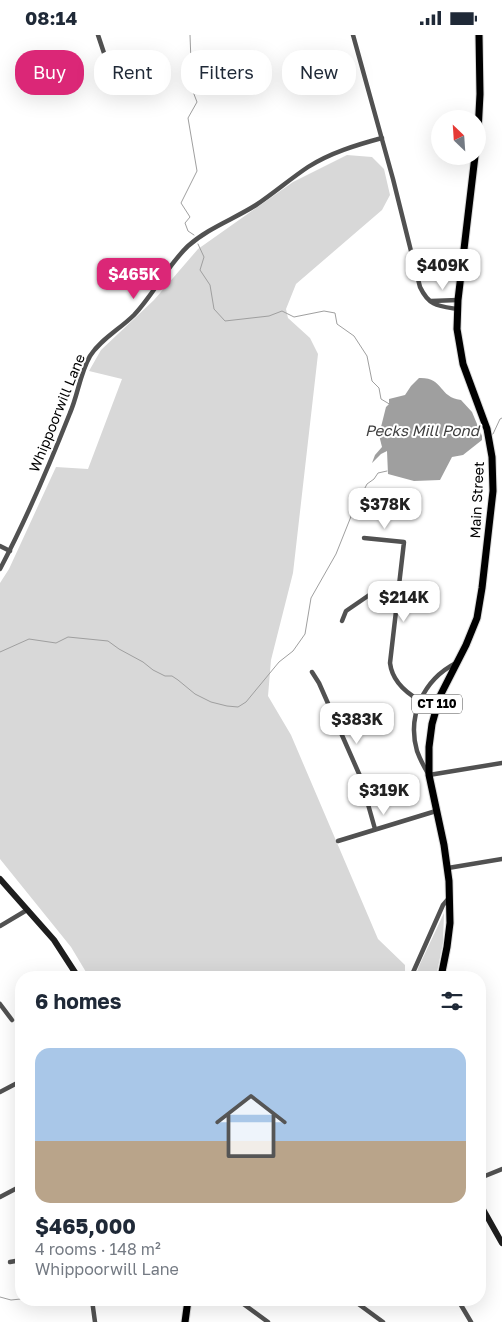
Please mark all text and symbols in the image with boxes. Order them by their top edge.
text: 08:14 [25,6,77,29]
chip: Buy [15,50,84,95]
chip: Rent [94,50,171,95]
chip: Filters [181,50,272,95]
chip: New [282,50,356,95]
north arrow [431,110,486,165]
map controls [431,110,486,165]
pin: $409K [408,249,478,291]
text: $409K [417,255,469,275]
pin: $465K [99,257,169,300]
text: $465K [108,264,160,284]
street label: Whippoorwill Lane [25,351,88,474]
water label: Pecks Mill Pond [365,421,481,439]
street label: Main Street [466,461,487,539]
pin: $378K [350,487,420,530]
text: $378K [359,494,411,514]
pin: $214K [369,581,439,623]
text: $214K [379,587,429,607]
road number: CT 110 [412,695,462,714]
pin: $383K [322,703,392,745]
text: $383K [331,709,383,729]
pin: $319K [349,773,419,816]
text: $319K [359,780,409,800]
icon: filters [438,987,466,1015]
text: 6 homes [35,988,121,1014]
icon: home [206,1081,296,1171]
text: $465,000 [35,1213,136,1239]
text: 4 rooms · 148 m² [35,1239,161,1259]
text: Whippoorwill Lane [35,1259,179,1279]

